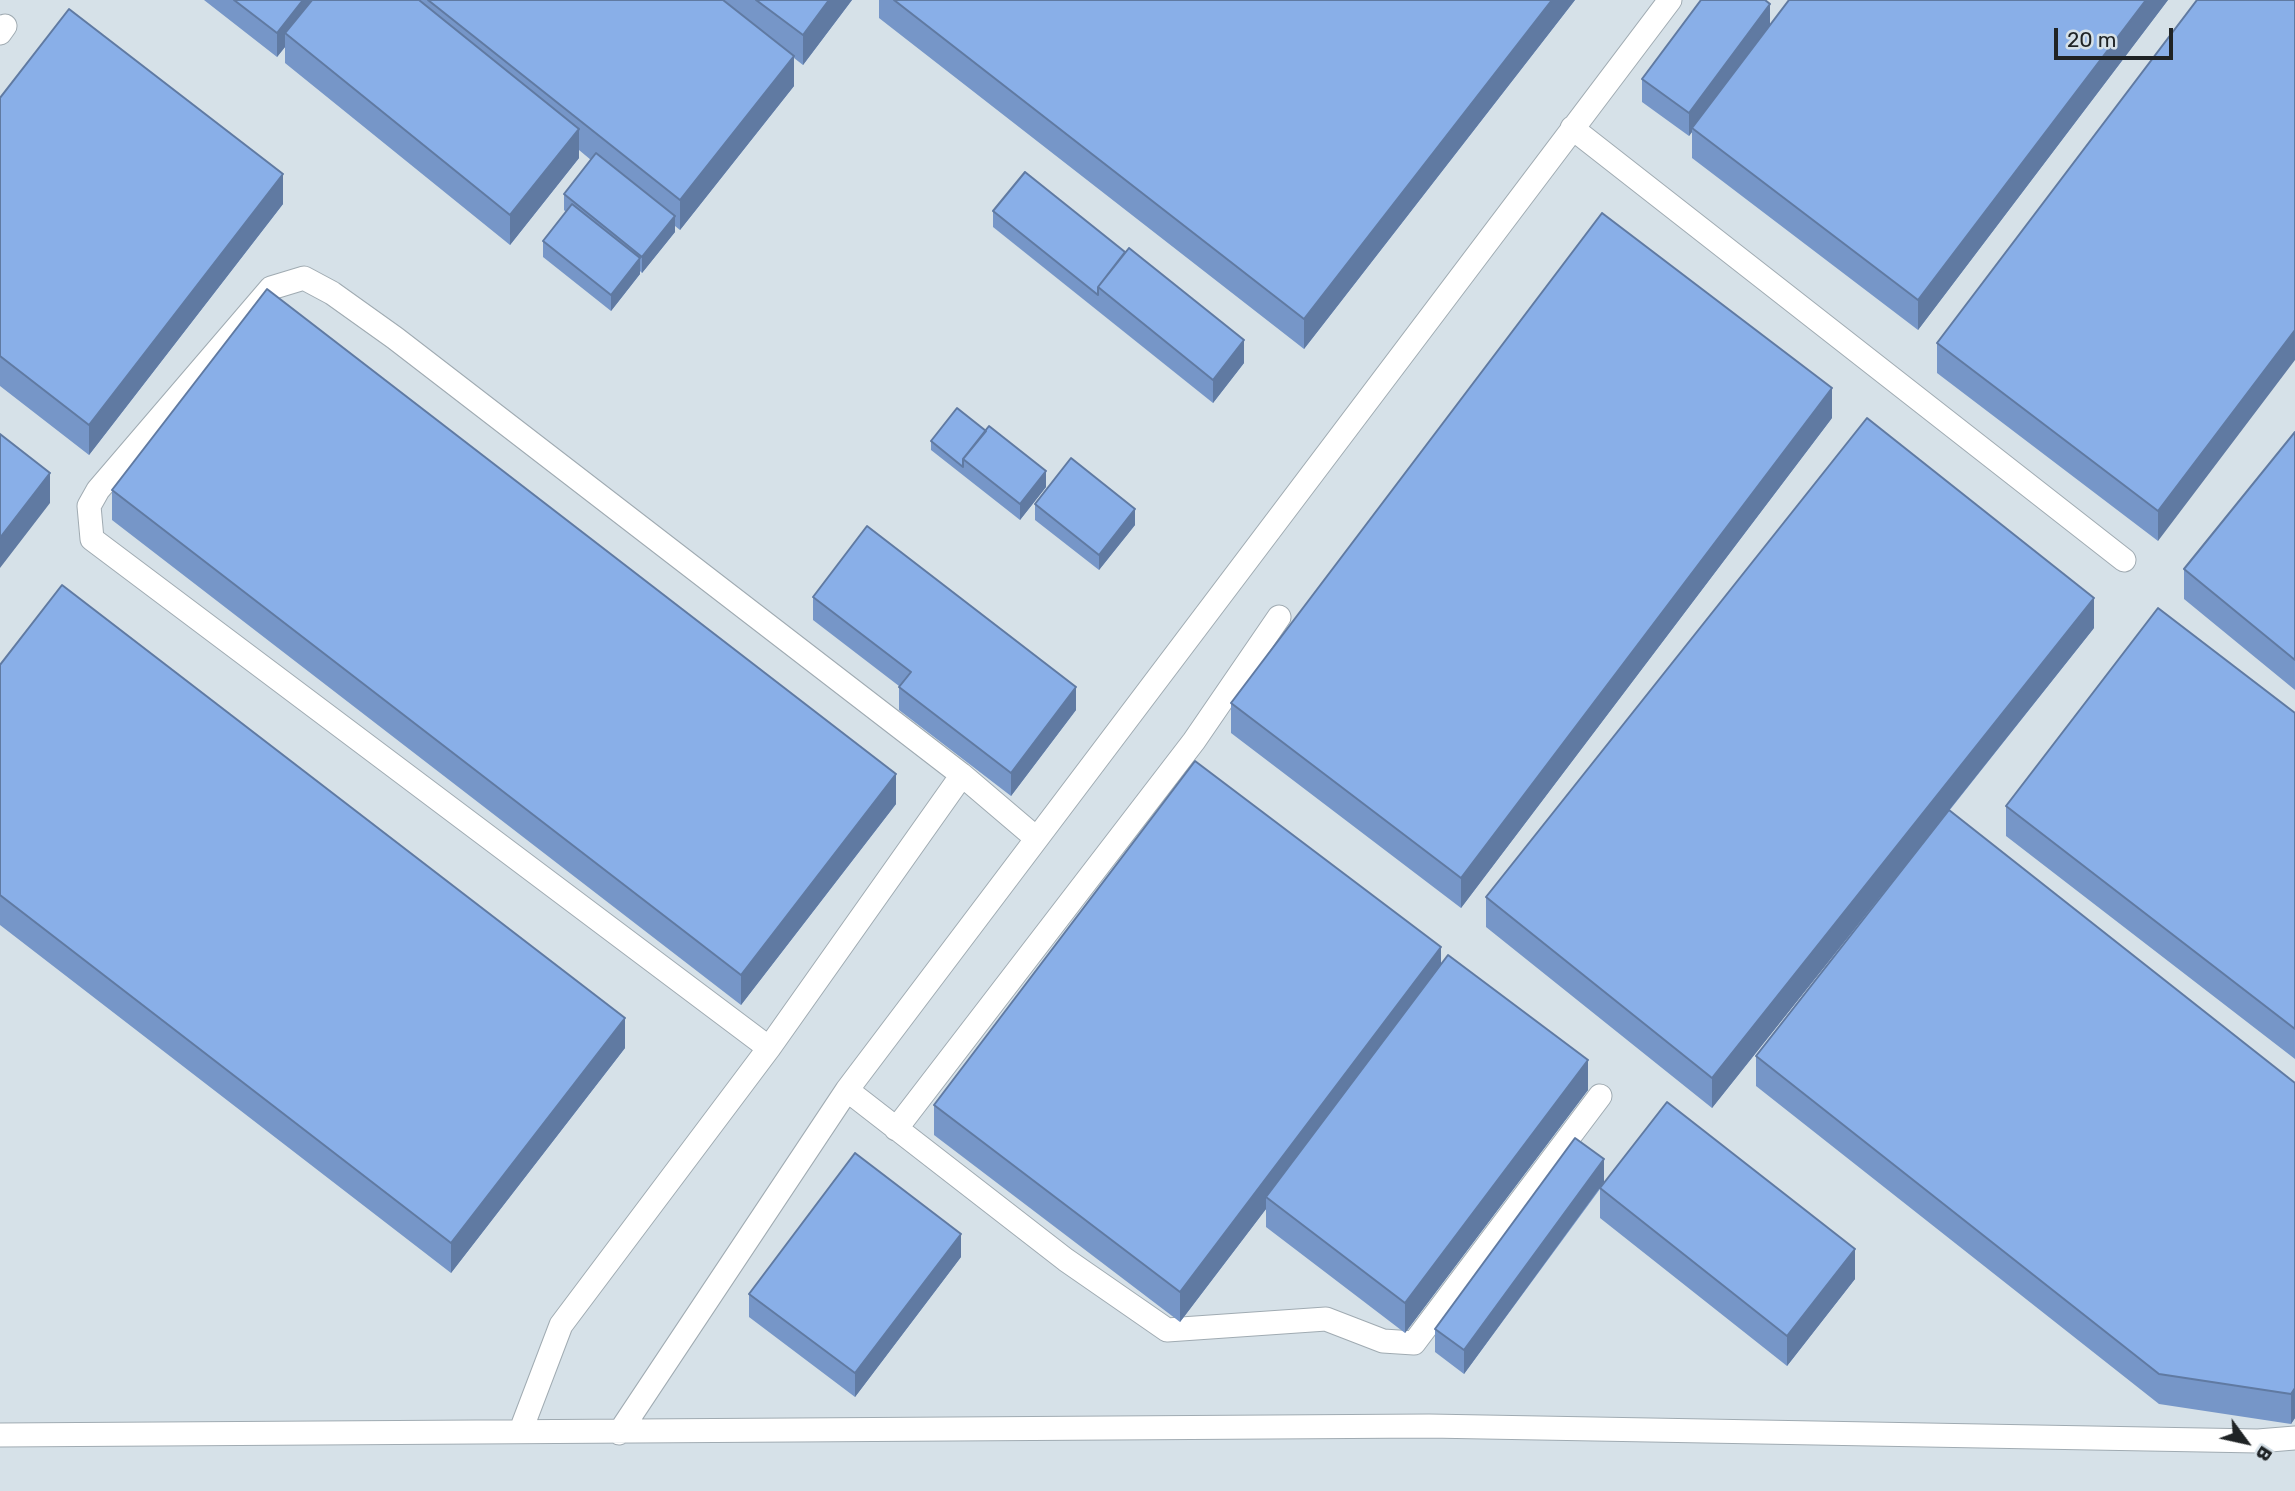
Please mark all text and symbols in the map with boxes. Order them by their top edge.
scale bar [2057,14,2176,58]
text: 20 m [2067,27,2116,52]
north arrow [2211,1407,2281,1477]
text: B [2251,1442,2277,1466]

